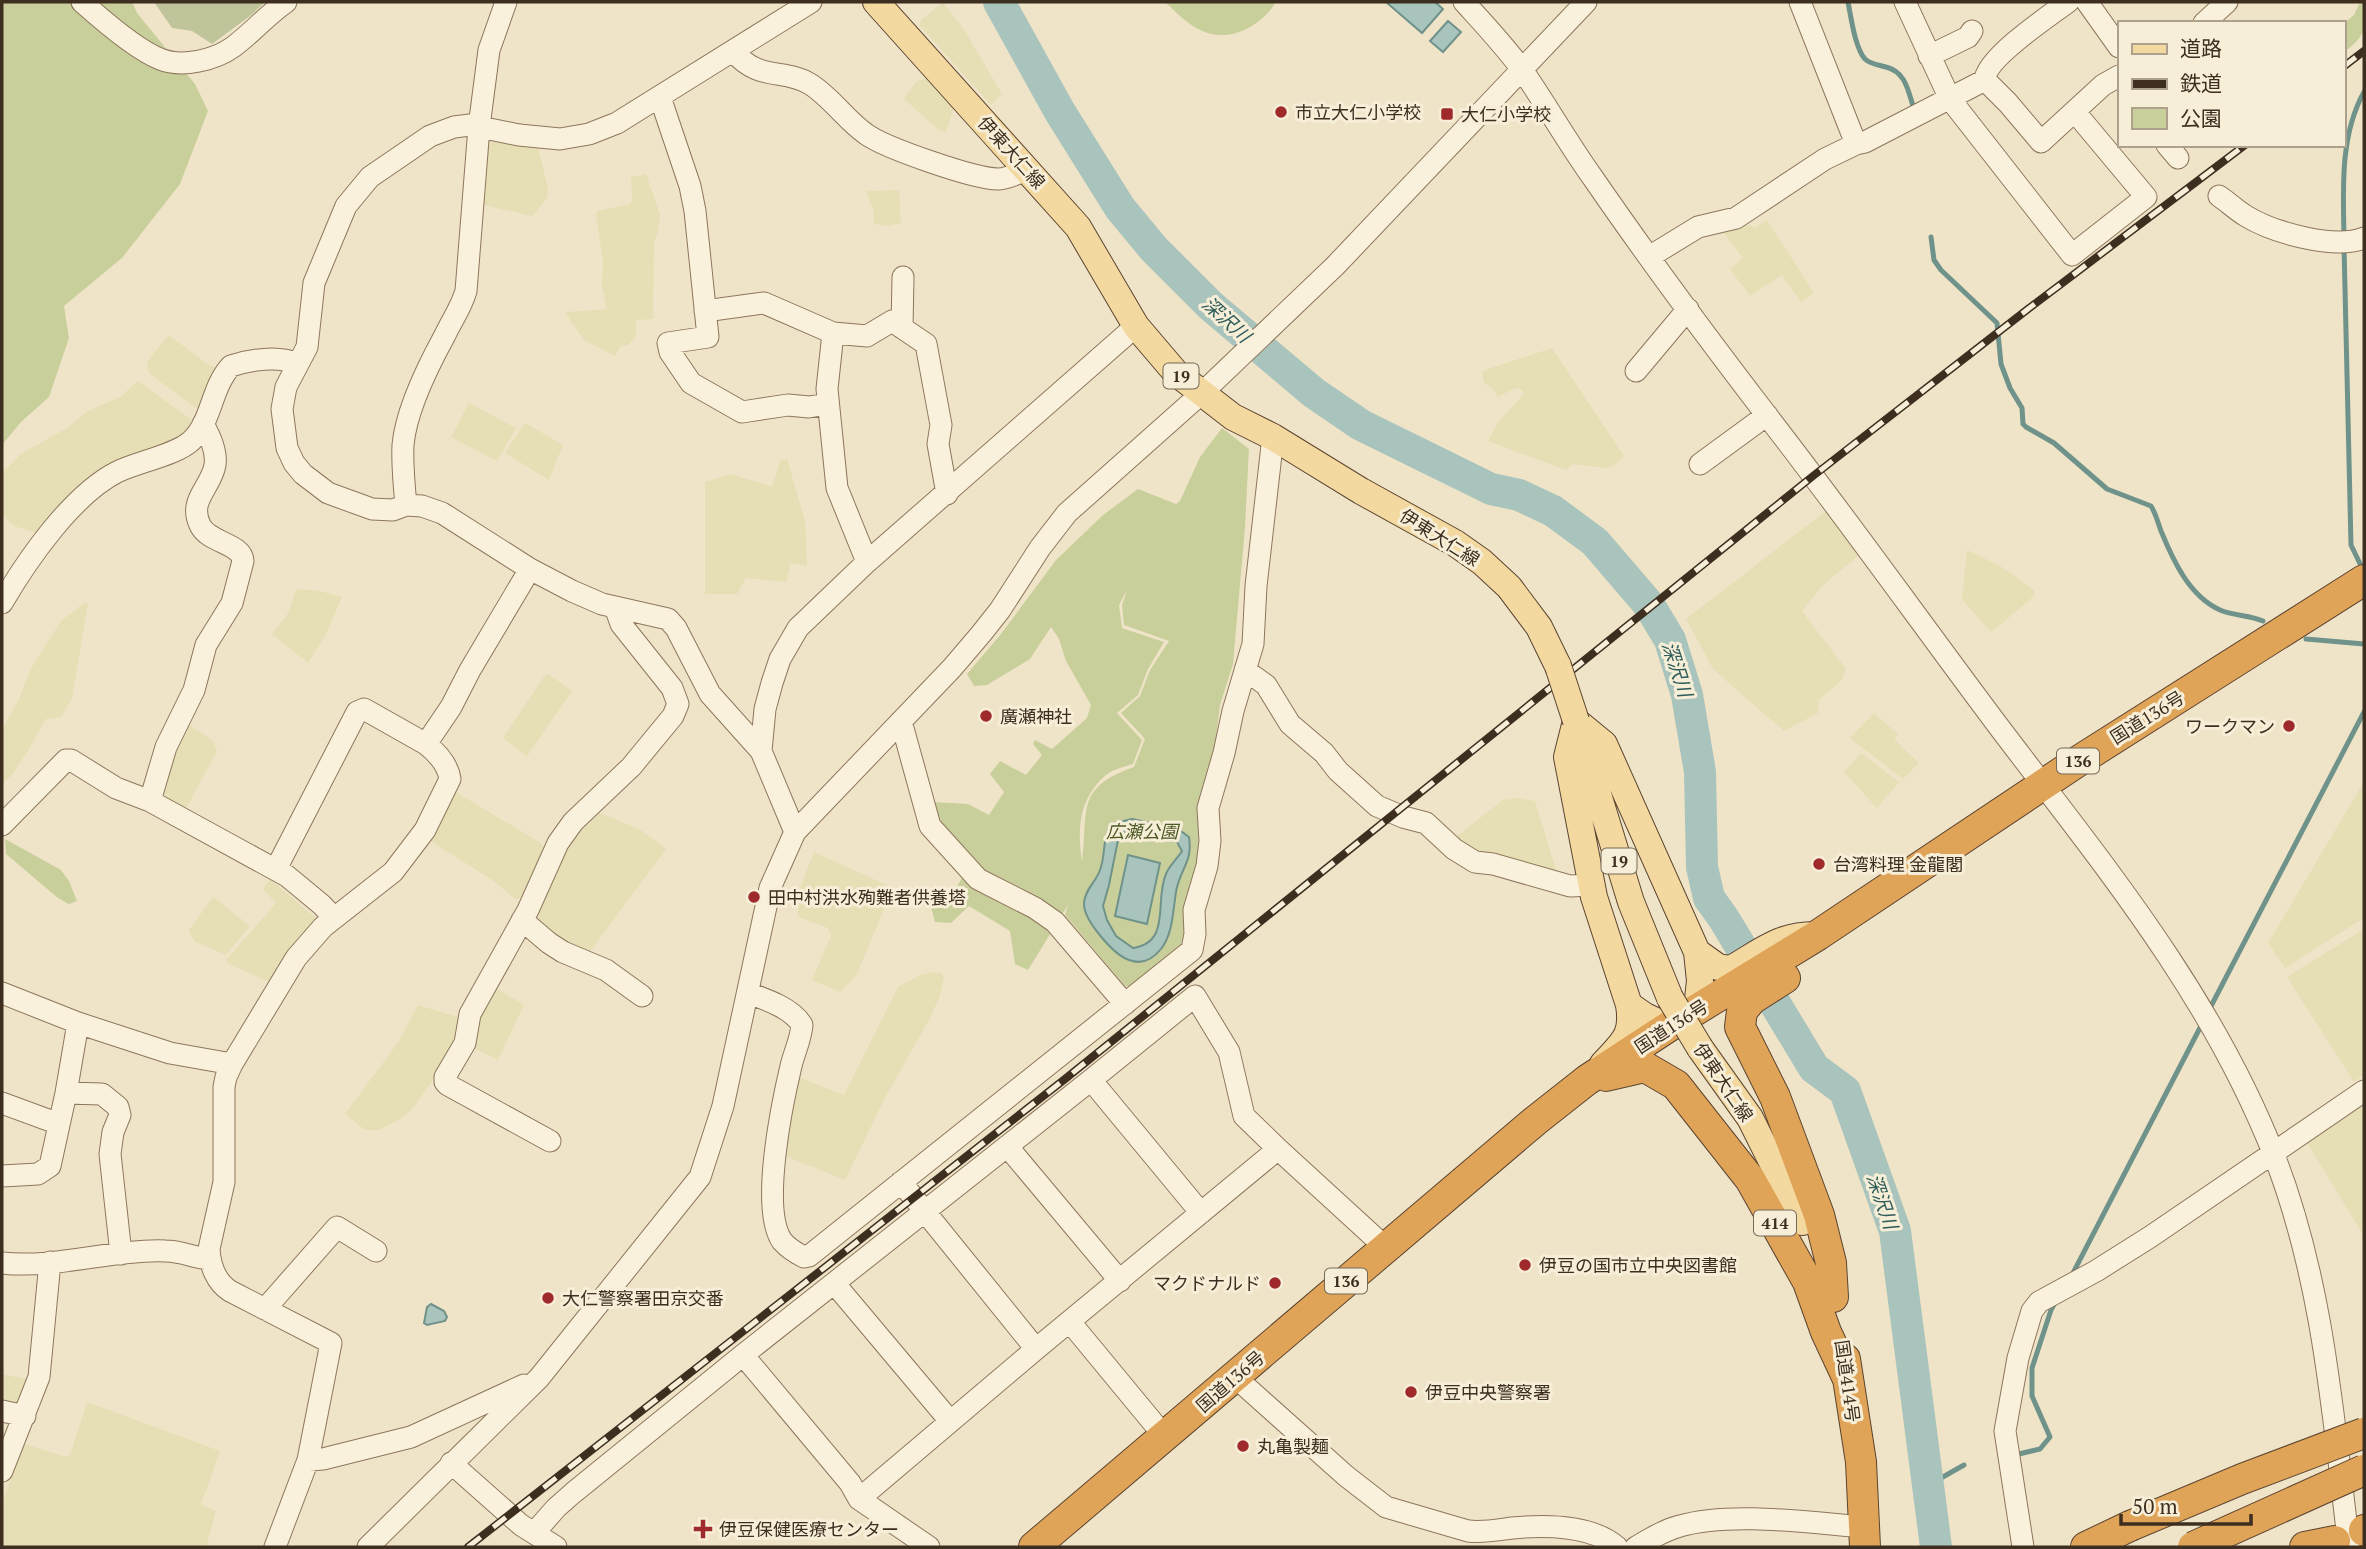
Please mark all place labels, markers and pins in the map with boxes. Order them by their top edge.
place label: 市立大仁小学校 [1295,100,1421,124]
place label: 大仁小学校 [1461,102,1551,126]
marker: 市立大仁小学校 [1273,104,1289,120]
marker: 大仁小学校 [1439,106,1455,122]
place label: 廣瀬神社 [1000,704,1072,728]
marker: 廣瀬神社 [978,708,994,724]
place label: ワークマン [2185,714,2275,738]
marker: ワークマン [2281,718,2297,734]
place label: 台湾料理 金龍閣 [1833,852,1963,876]
marker: 台湾料理 金龍閣 [1811,856,1827,872]
place label: 田中村洪水殉難者供養塔 [768,885,966,909]
marker: 田中村洪水殉難者供養塔 [746,889,762,905]
place label: 伊豆の国市立中央図書館 [1539,1253,1737,1277]
marker: 伊豆の国市立中央図書館 [1517,1257,1533,1273]
place label: マクドナルド [1153,1271,1261,1295]
marker: マクドナルド [1267,1275,1283,1291]
place label: 大仁警察署田京交番 [562,1286,724,1310]
marker: 大仁警察署田京交番 [540,1290,556,1306]
place label: 伊豆中央警察署 [1425,1380,1551,1404]
marker: 伊豆中央警察署 [1403,1384,1419,1400]
place label: 丸亀製麺 [1257,1434,1329,1458]
marker: 丸亀製麺 [1235,1438,1251,1454]
place label: 伊豆保健医療センター [719,1517,899,1541]
marker: 伊豆保健医療センター [693,1519,713,1539]

